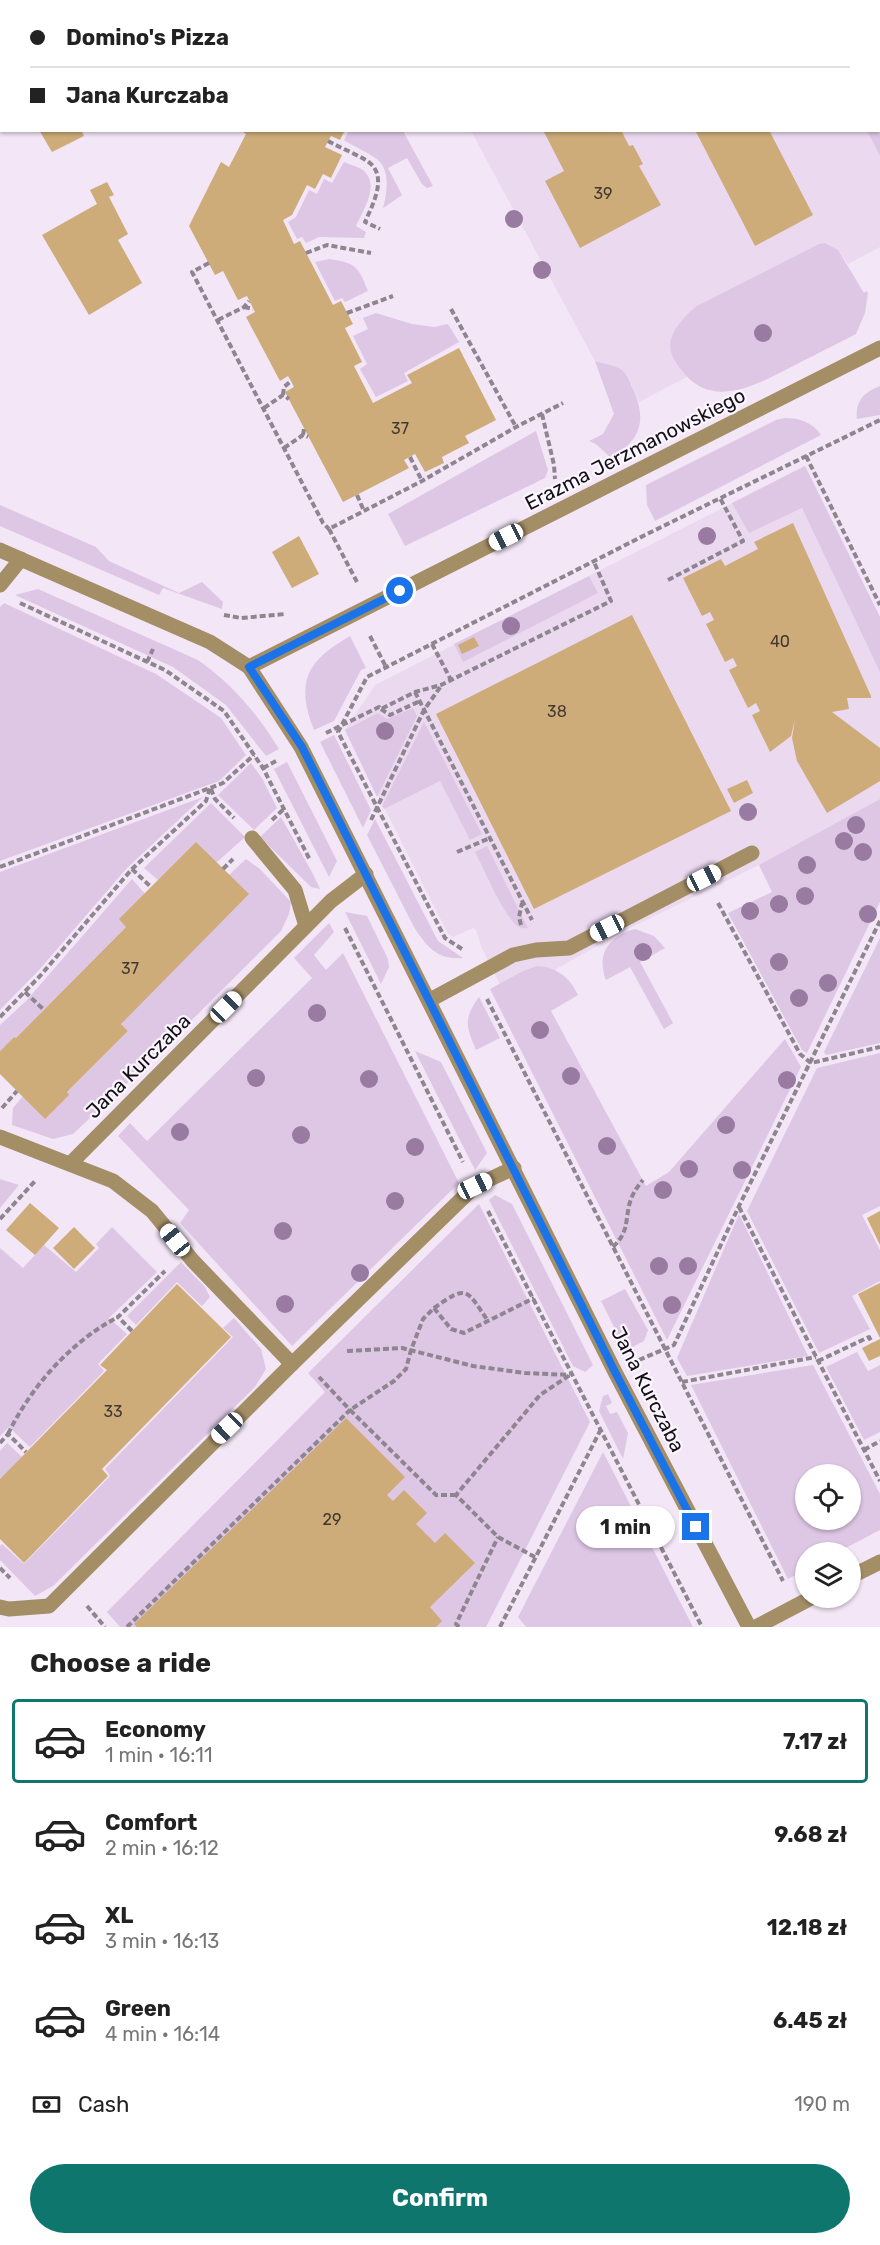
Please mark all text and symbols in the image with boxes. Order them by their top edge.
text: Domino's Pizza [66,24,229,51]
text: Jana Kurczaba [66,82,229,109]
house number: 39 [593,184,613,203]
street label: Erazma Jerzmanowskiego [521,383,749,515]
house number: 37 [391,419,409,438]
car [486,521,526,553]
route start [386,577,413,604]
house number: 40 [770,632,790,651]
house number: 38 [547,702,567,721]
car [684,862,724,894]
car [587,912,627,944]
house number: 37 [121,959,139,978]
car [207,988,245,1026]
street label: Jana Kurczaba [81,1009,195,1123]
car [455,1170,495,1202]
car [157,1220,193,1260]
street label: Jana Kurczaba [606,1322,690,1456]
house number: 33 [103,1402,123,1421]
car [208,1409,246,1447]
map controls [795,1464,861,1608]
button: locate [795,1464,861,1530]
callout: 1 min [576,1506,675,1548]
house number: 29 [323,1510,341,1529]
route end [682,1513,709,1540]
text: 1 min [600,1515,651,1539]
button: layers [795,1542,861,1608]
text: Choose a ride [30,1647,211,1679]
icon: car [33,1714,87,1768]
text: Economy [105,1716,206,1743]
text: 7.17 zł [783,1728,847,1755]
text: 1 min · 16:11 [105,1743,212,1767]
icon: car [33,1807,87,1861]
text: Comfort [105,1809,197,1836]
text: 9.68 zł [774,1821,847,1848]
text: 2 min · 16:12 [105,1836,219,1860]
icon: car [33,1900,87,1954]
text: XL [105,1902,133,1929]
text: 12.18 zł [767,1914,847,1941]
text: 3 min · 16:13 [105,1929,219,1953]
icon: car [33,1993,87,2047]
text: Green [105,1995,171,2022]
text: 6.45 zł [773,2007,847,2034]
text: 4 min · 16:14 [105,2022,220,2046]
icon: cash [30,2088,63,2121]
text: Cash [78,2091,129,2118]
text: 190 m [794,2092,850,2116]
button: Confirm [30,2164,850,2233]

